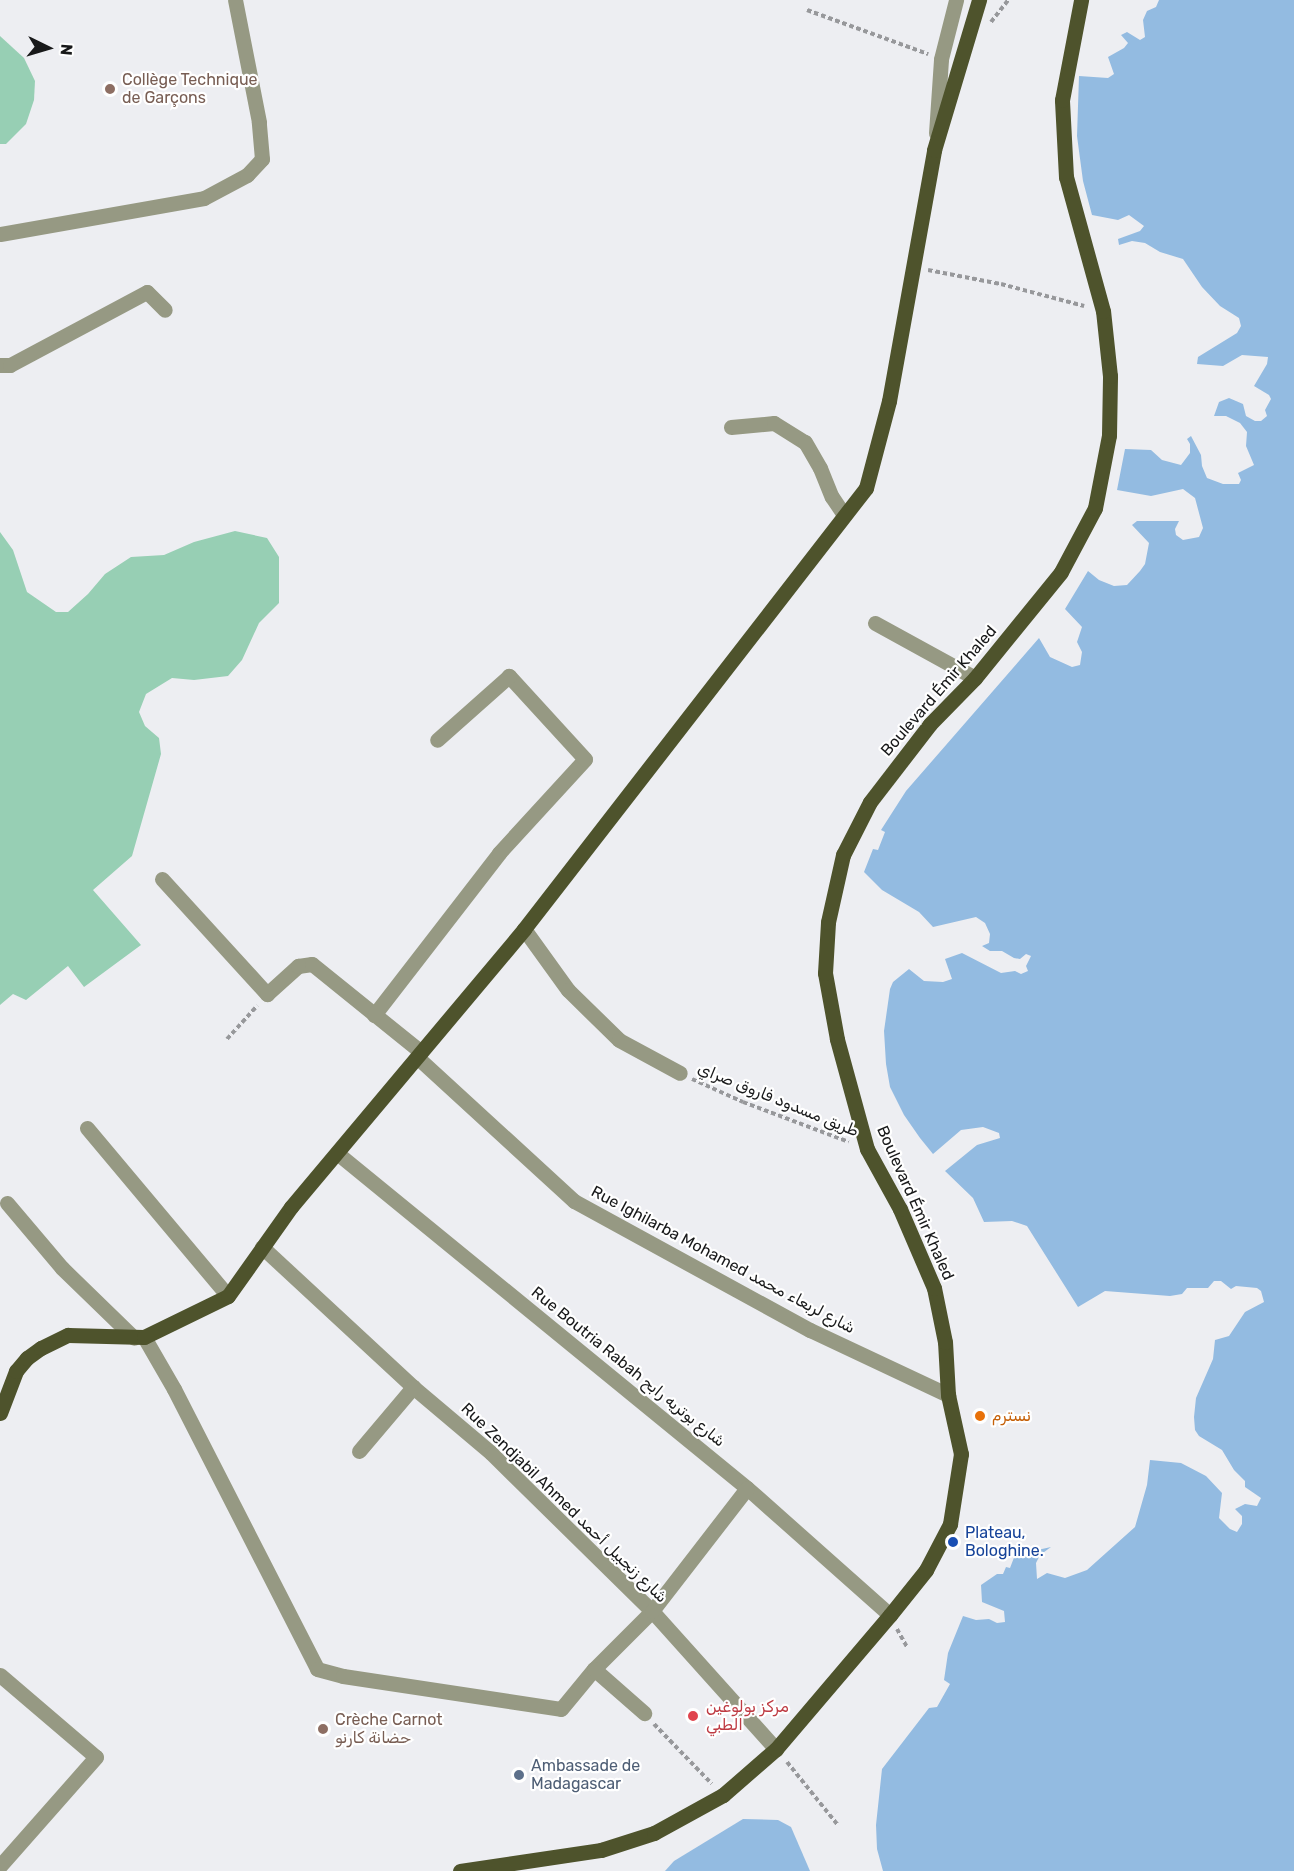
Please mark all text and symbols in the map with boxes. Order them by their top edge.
north arrow [18,18,78,78]
text: N [56,43,76,56]
place label: Collège Technique de Garçons [122,70,258,108]
marker: Collège Technique de Garçons [103,82,117,96]
street label: Boulevard Émir Khaled [877,622,1001,760]
street label: طريق مسدود فاروق صراي [695,1059,861,1141]
street label: Boulevard Émir Khaled [872,1123,958,1283]
street label: Rue Ighilarba Mohamed شارع لربعاء محمد [588,1182,858,1338]
street label: Rue Boutria Rabah شارع بوتريه رابح [527,1283,729,1451]
street label: Rue Zendjabil Ahmed شارع زنجبيل أحمد [457,1399,671,1607]
place label: نسترم [992,1406,1031,1426]
marker: نسترم [973,1409,987,1423]
place label: Plateau, Bologhine. [965,1523,1044,1561]
marker: Plateau, Bologhine. [946,1535,960,1549]
place label: مركز بولوغين الطبي [706,1697,789,1735]
marker: مركز بولوغين الطبي [684,1707,702,1725]
place label: Crèche Carnot حضانة كارنو [335,1710,443,1748]
marker: Crèche Carnot حضانة كارنو [316,1722,330,1736]
place label: Ambassade de Madagascar [531,1756,640,1794]
marker: Ambassade de Madagascar [512,1768,526,1782]

